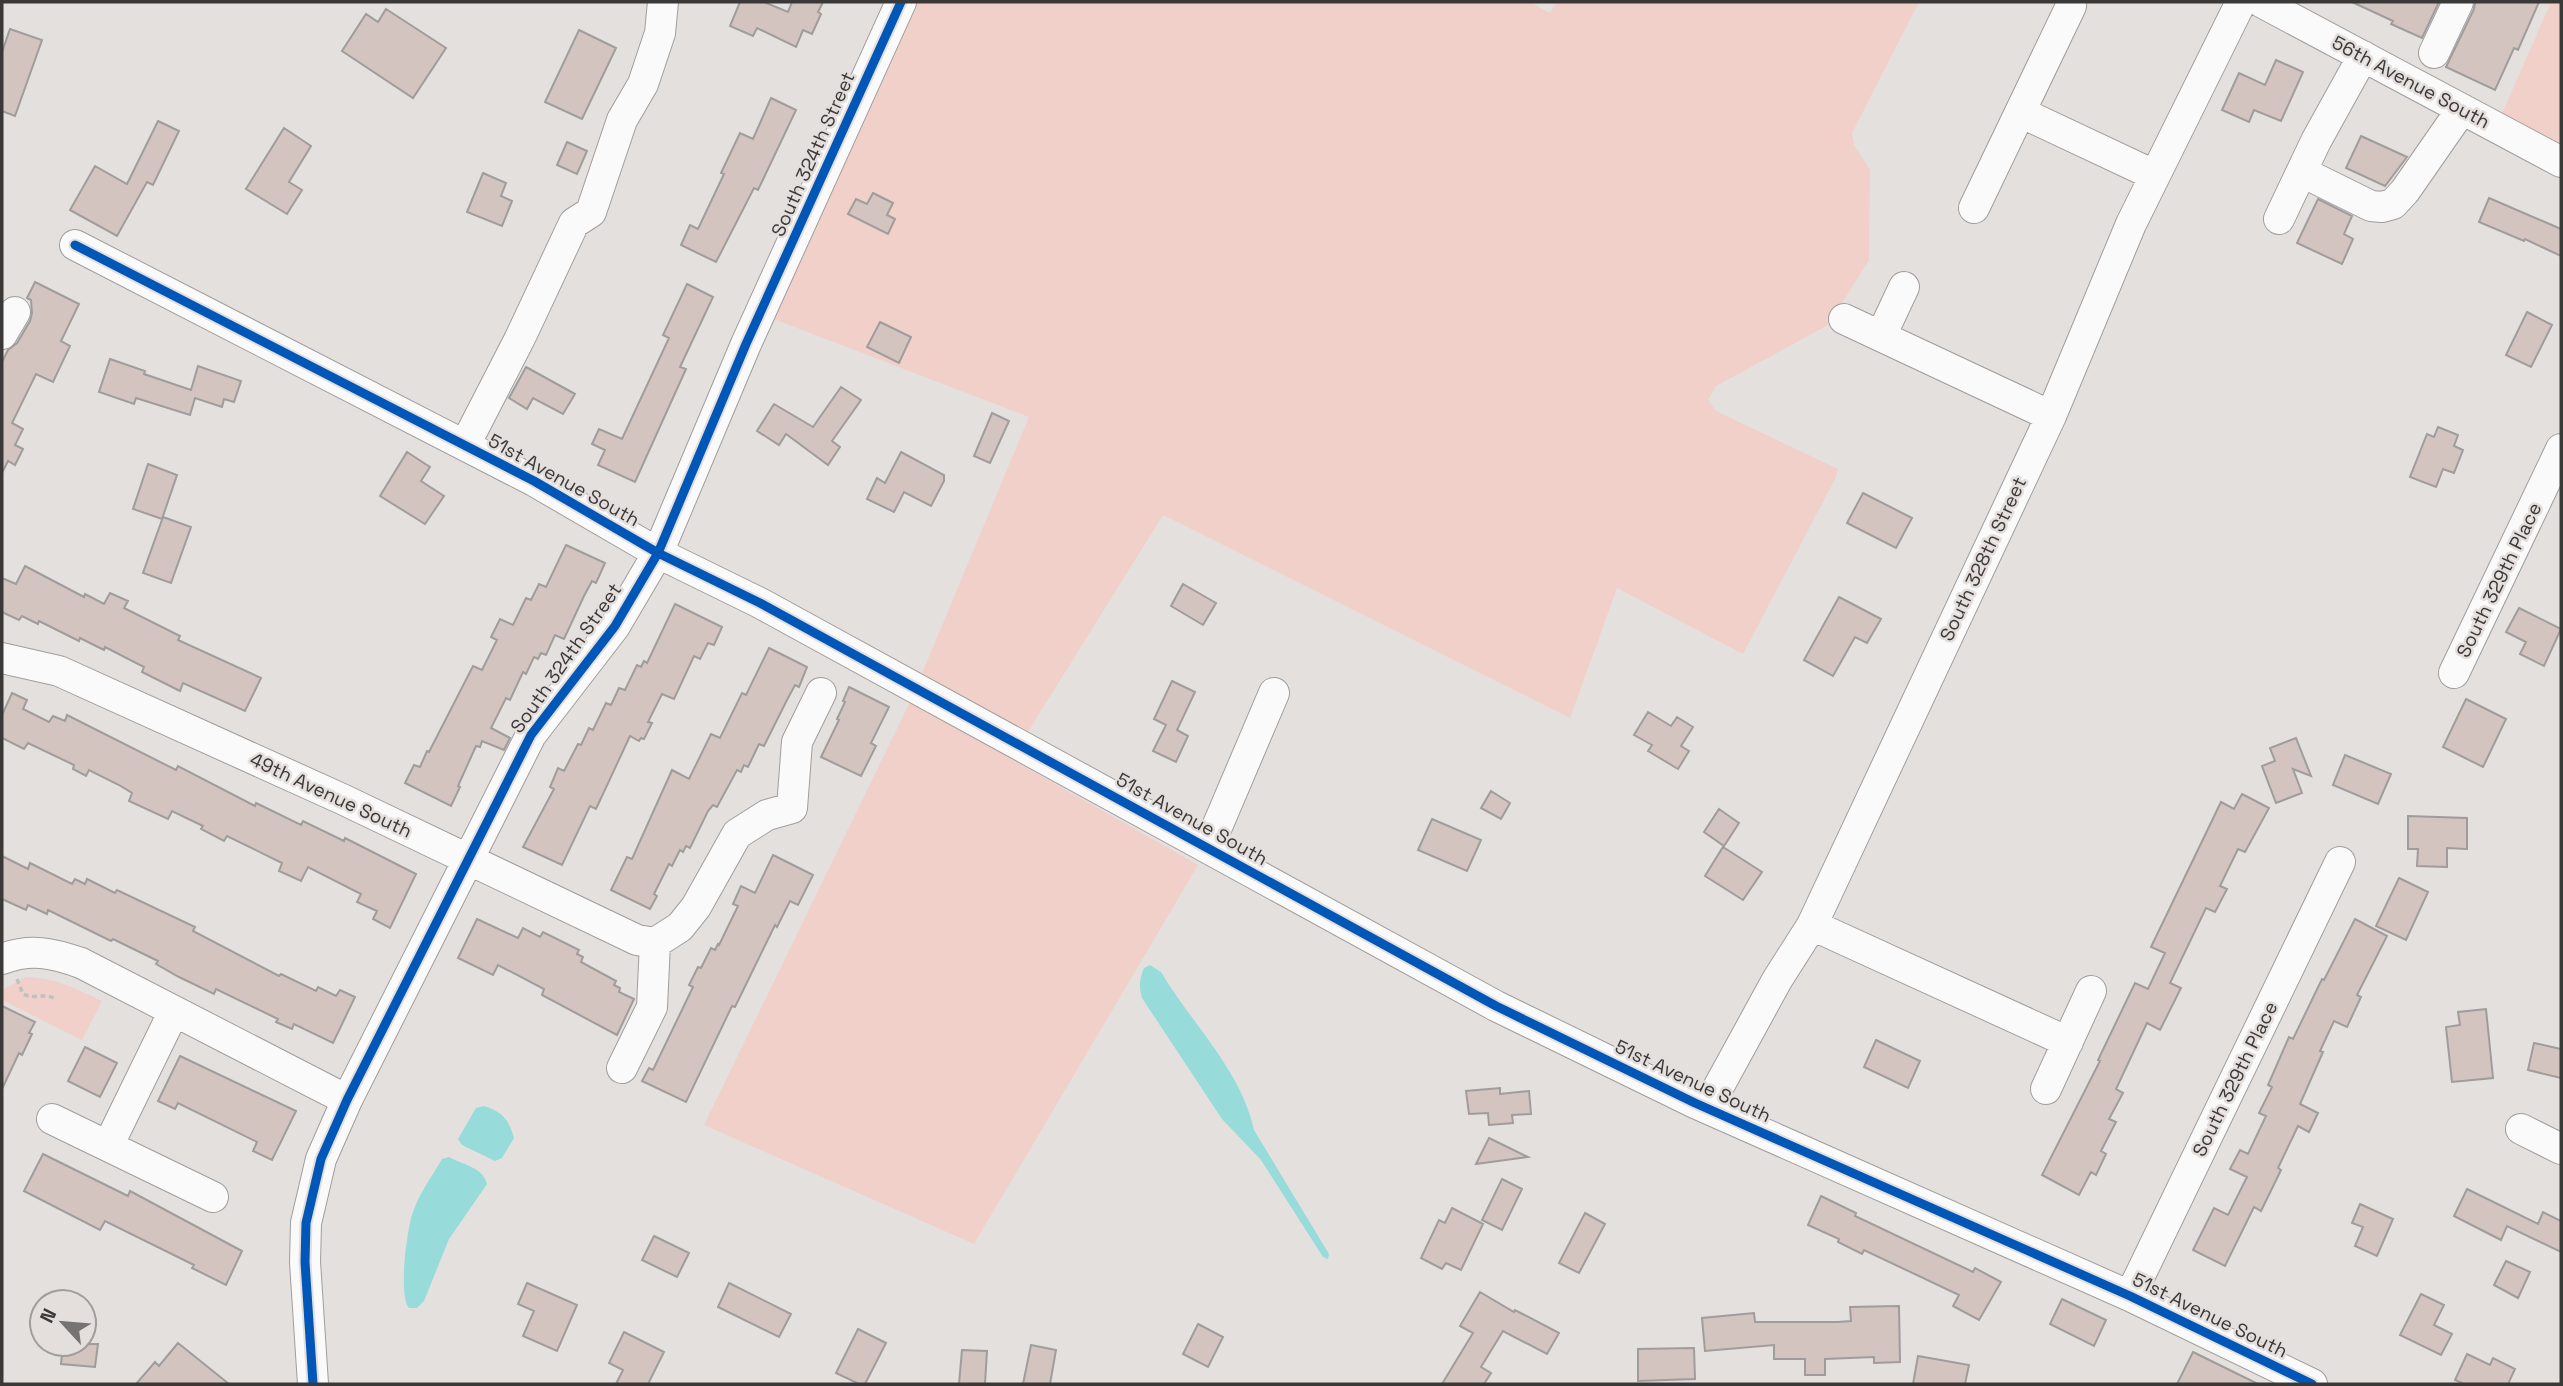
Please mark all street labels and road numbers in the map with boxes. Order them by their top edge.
street label: 56th Avenue South [2328,30,2494,134]
street label: South 324th Street [765,68,861,240]
street label: 51st Avenue South [484,428,644,532]
street label: South 328th Street [1934,473,2032,645]
street label: South 329th Place [2451,498,2547,662]
street label: South 324th Street [505,578,627,738]
street label: 49th Avenue South [246,747,416,843]
street label: 51st Avenue South [1112,767,1272,871]
street label: South 329th Place [2187,997,2283,1161]
street label: 51st Avenue South [1611,1034,1775,1128]
street label: 51st Avenue South [2128,1267,2292,1363]

